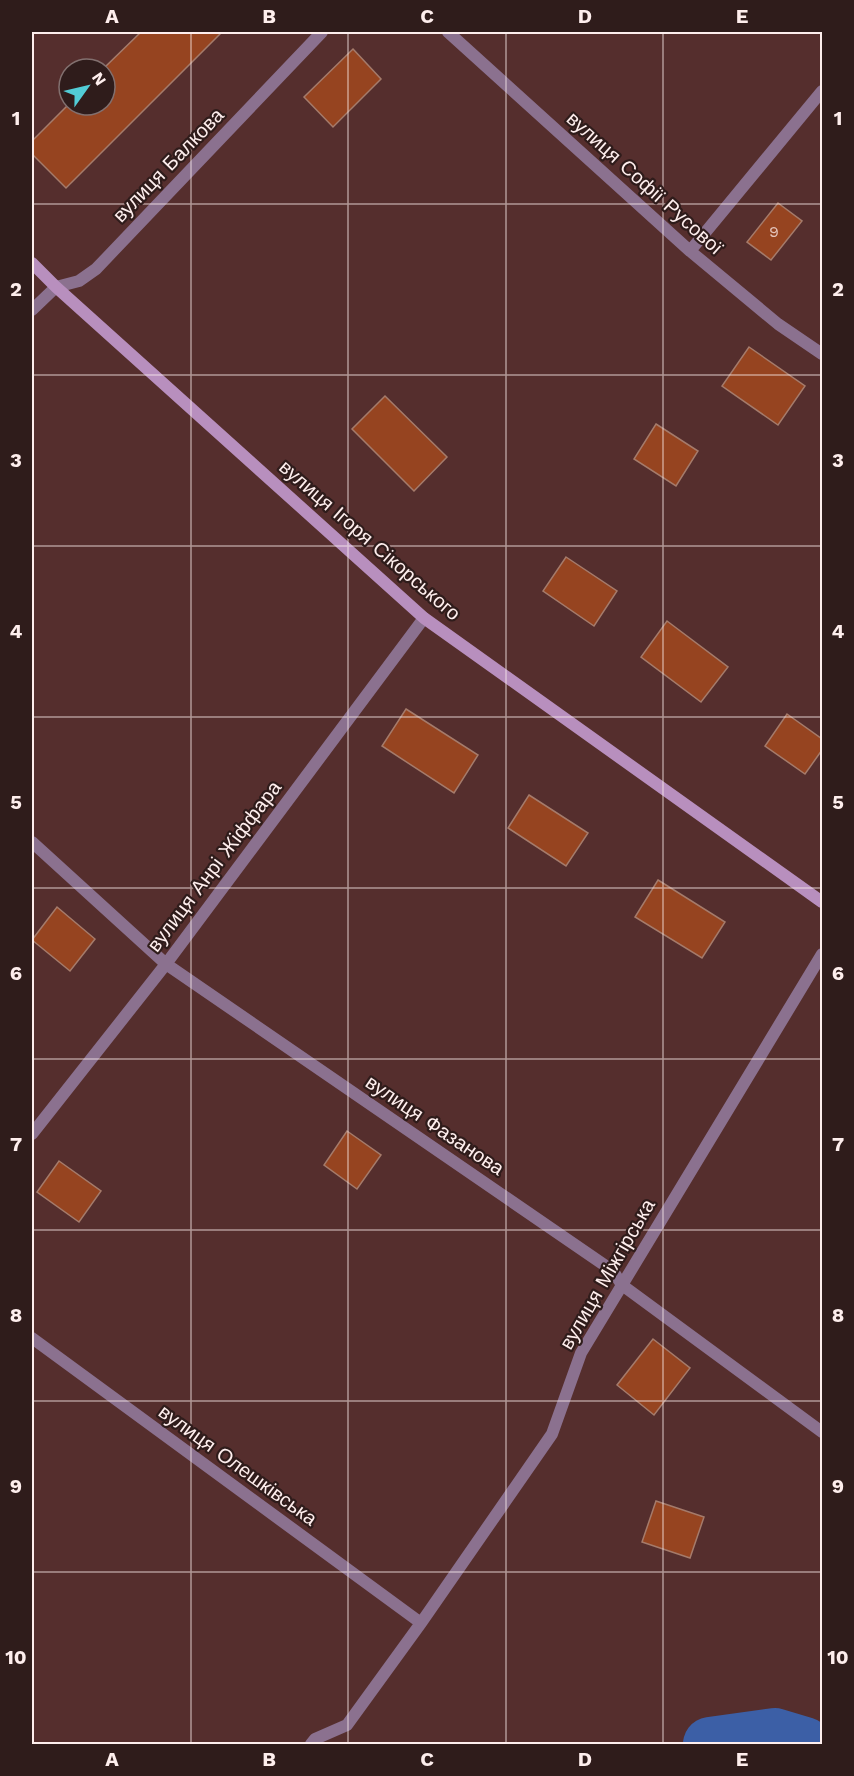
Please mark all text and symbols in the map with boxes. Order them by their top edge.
text: A [105,4,119,28]
text: B [262,4,276,28]
text: C [420,4,434,28]
text: D [578,4,592,28]
text: E [736,4,748,28]
north arrow [57,57,117,117]
text: N [88,69,110,89]
street label: вулиця Балкова [108,102,229,227]
text: 1 [12,106,20,130]
street label: вулиця Софії Русової [562,106,728,260]
text: 1 [834,106,842,130]
house number: 9 [769,222,779,241]
text: 2 [10,277,22,301]
text: 2 [832,277,844,301]
text: 3 [10,448,22,472]
text: 3 [832,448,844,472]
street label: вулиця Ігоря Сікорського [274,455,466,625]
text: 4 [10,619,23,643]
text: 4 [832,619,845,643]
street label: вулиця Анрі Жіффара [142,775,287,956]
text: 5 [10,790,22,814]
text: 5 [832,790,844,814]
text: 6 [10,961,22,985]
text: 6 [832,961,844,985]
street label: вулиця Фазанова [361,1070,509,1181]
text: 7 [10,1132,22,1156]
text: 7 [832,1132,844,1156]
street label: вулиця Міжгірська [554,1194,660,1354]
text: 8 [10,1303,22,1327]
text: 8 [832,1303,844,1327]
street label: вулиця Олешківська [154,1399,323,1531]
text: 9 [10,1474,22,1498]
text: 9 [832,1474,844,1498]
text: 10 [5,1645,27,1669]
text: 10 [827,1645,849,1669]
text: A [105,1747,119,1771]
text: B [262,1747,276,1771]
text: C [420,1747,434,1771]
text: D [578,1747,592,1771]
text: E [736,1747,748,1771]

